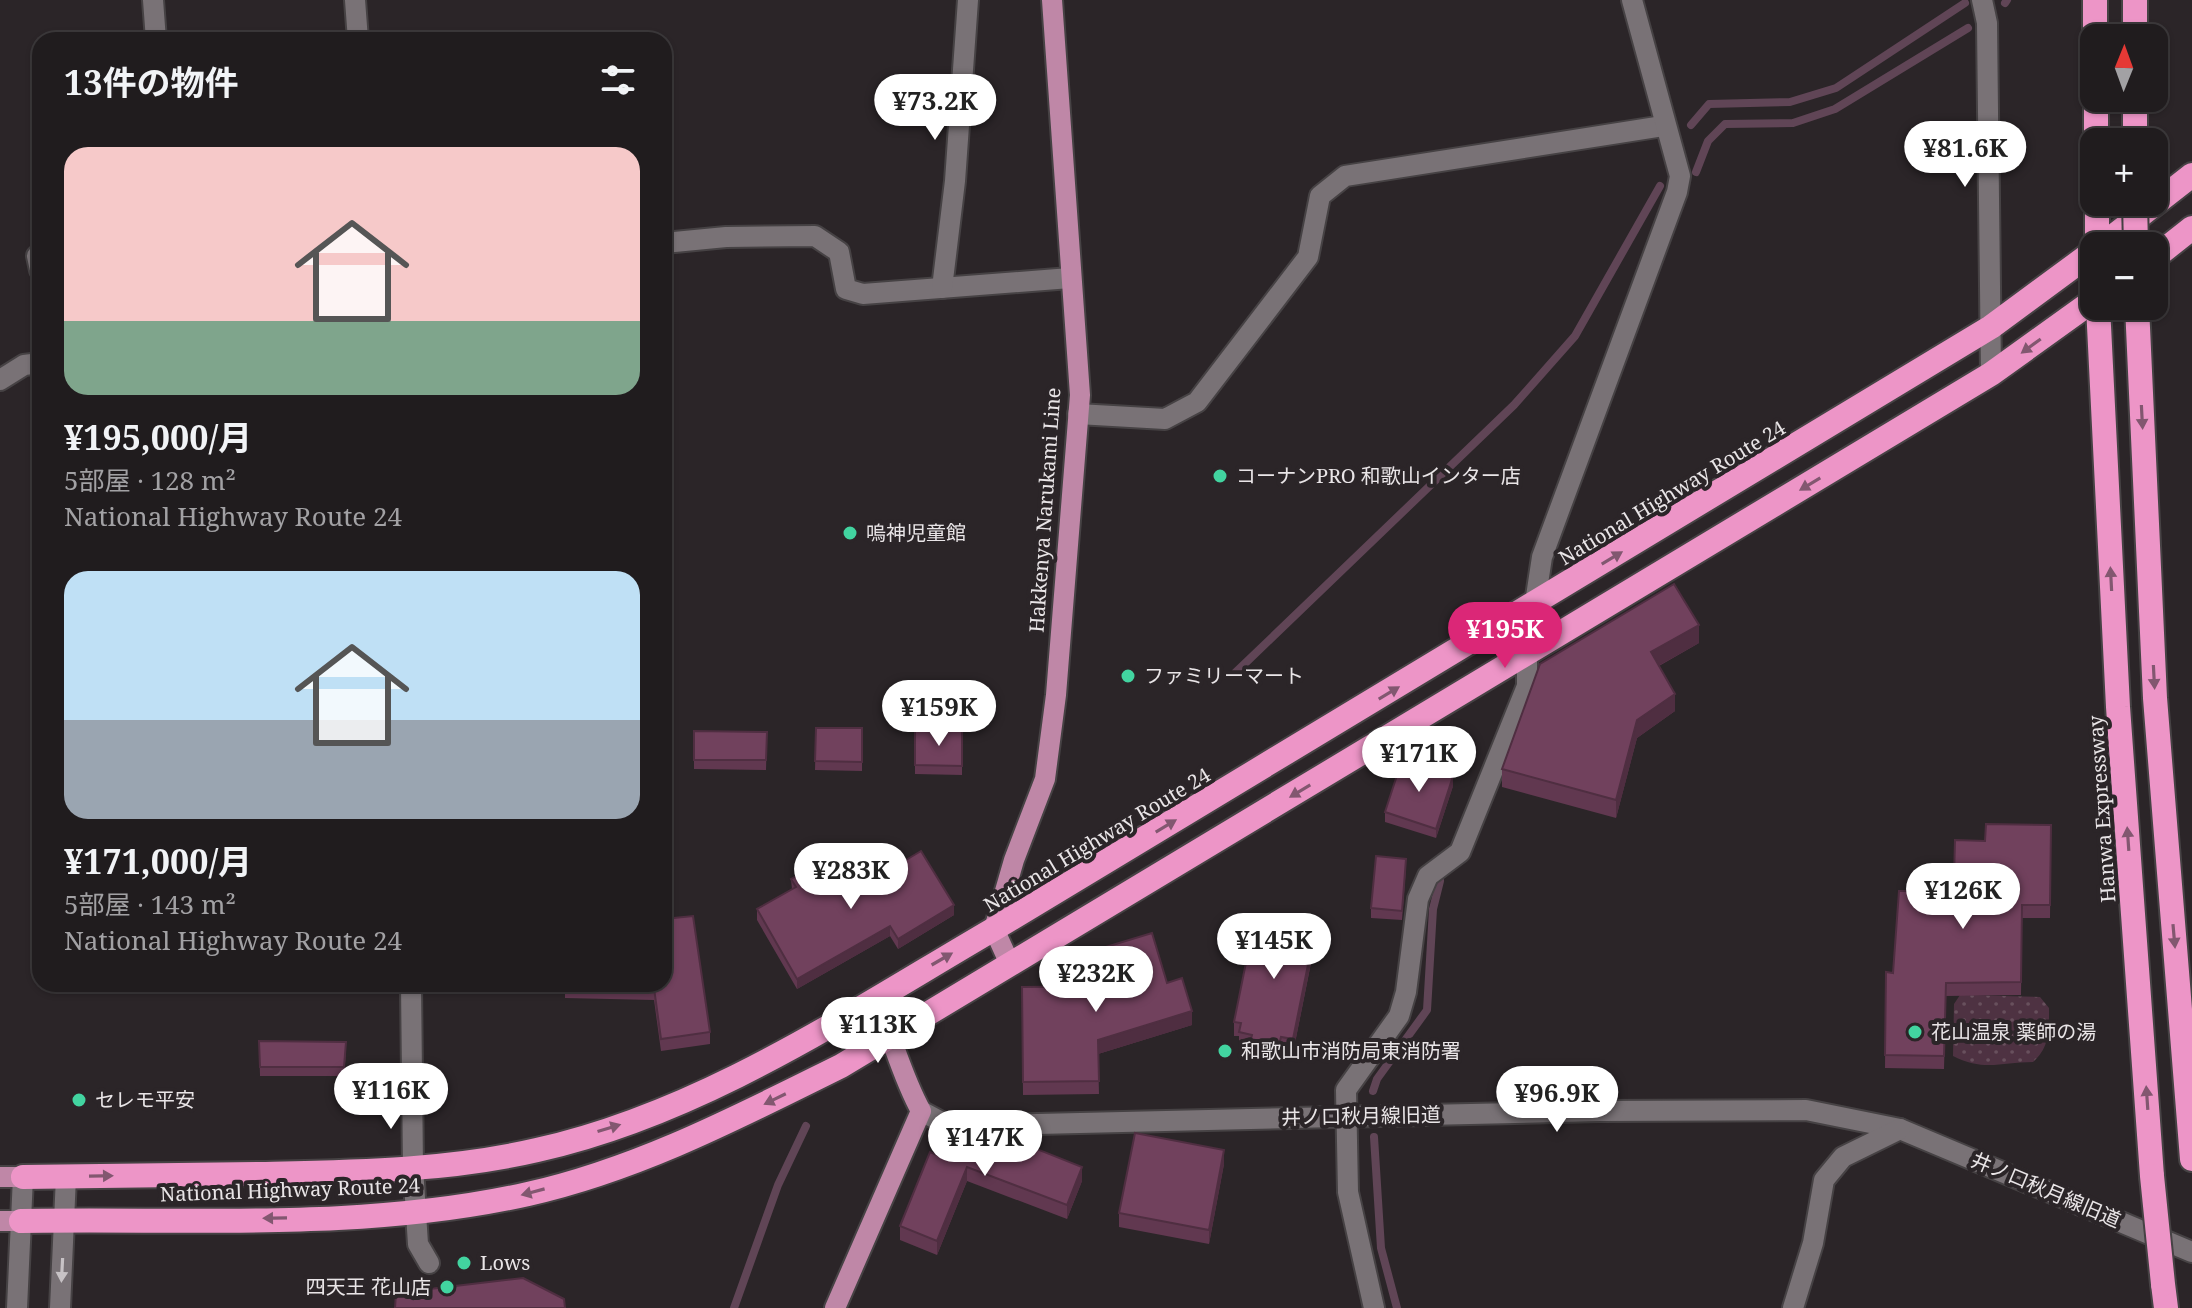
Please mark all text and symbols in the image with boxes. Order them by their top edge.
north arrow [2080,24,2168,112]
map controls [2080,24,2168,320]
icon: filters [596,58,640,102]
text: 13件の物件 [64,59,238,105]
pin: ¥73.2K [870,74,1000,142]
text: ¥73.2K [892,82,978,118]
pin: ¥81.6K [1900,121,2030,189]
button: + [2080,128,2168,216]
text: ¥81.6K [1922,129,2008,165]
icon: home [280,199,424,343]
button: − [2080,232,2168,320]
one-way arrow [2020,338,2041,353]
street label: Hakkenya Narukami Line [1022,387,1067,633]
one-way arrow [2135,405,2148,430]
text: ¥195,000/月 [64,414,252,460]
street label: National Highway Route 24 [1553,414,1790,571]
text: 5部屋 · 128 m² [64,462,236,498]
place label: コーナンPRO 和歌山インター店 [1236,462,1521,489]
marker: コーナンPRO 和歌山インター店 [1211,467,1229,485]
one-way arrow [1799,476,1821,490]
text: National Highway Route 24 [64,498,402,534]
place label: 嗚神児童館 [866,519,966,546]
marker: 嗚神児童館 [841,524,859,542]
one-way arrow [1601,551,1622,566]
one-way arrow [2104,566,2117,591]
pin: ¥195K [1449,602,1561,670]
text: ¥195K [1466,610,1544,646]
icon: home [280,623,424,767]
place label: ファミリーマート [1144,662,1304,689]
one-way arrow [2148,665,2161,690]
marker: ファミリーマート [1119,667,1137,685]
pin: ¥159K [883,680,995,748]
one-way arrow [1378,686,1400,700]
text: ¥159K [900,688,978,724]
street label: Hanwa Expressway [2081,714,2122,904]
pin: ¥171K [1363,726,1475,794]
text: ¥171K [1380,734,1458,770]
street label: National Highway Route 24 [978,761,1215,918]
one-way arrow [1289,784,1311,798]
one-way arrow [1155,820,1177,834]
one-way arrow [2121,826,2134,851]
text: ¥171,000/月 [64,838,252,884]
pin: ¥283K [795,843,907,911]
text: ¥283K [812,851,890,887]
pin: ¥126K [1907,863,2019,931]
text: ¥126K [1924,871,2002,907]
text: 5部屋 · 143 m² [64,886,236,922]
pin: ¥145K [1218,913,1330,981]
text: ¥145K [1235,921,1313,957]
text: National Highway Route 24 [64,922,402,958]
one-way arrow [2168,924,2181,949]
pin: ¥232K [1040,946,1152,1014]
one-way arrow [931,952,953,966]
text: ¥232K [1057,954,1135,990]
pin: ¥113K [822,997,934,1065]
text: ¥113K [839,1005,917,1041]
place label: 花山温泉 薬師の湯 [1931,1018,2096,1045]
marker: 花山温泉 薬師の湯 [1906,1023,1924,1041]
place label: 和歌山市消防局東消防署 [1241,1037,1461,1064]
marker: 和歌山市消防局東消防署 [1216,1042,1234,1060]
pin: ¥116K [335,1063,447,1131]
pin: ¥96.9K [1492,1066,1622,1134]
text: ¥116K [352,1071,430,1107]
text: ¥96.9K [1514,1074,1600,1110]
one-way arrow [2140,1085,2153,1110]
place label: セレモ平安 [95,1086,195,1113]
marker: セレモ平安 [70,1091,88,1109]
one-way arrow [763,1092,786,1106]
street label: 井ノ口秋月線旧道 [1281,1101,1441,1130]
pin: ¥147K [929,1110,1041,1178]
text: ¥147K [946,1118,1024,1154]
one-way arrow [597,1121,621,1134]
street label: 井ノ口秋月線旧道 [1967,1146,2125,1233]
one-way arrow [89,1170,114,1182]
street label: National Highway Route 24 [160,1171,420,1208]
one-way arrow [520,1187,545,1199]
one-way arrow [262,1212,287,1224]
place label: Lows [480,1249,530,1276]
marker: Lows [455,1254,473,1272]
one-way arrow [55,1258,68,1283]
place label: 四天王 花山店 [306,1273,431,1300]
marker: 四天王 花山店 [438,1278,456,1296]

